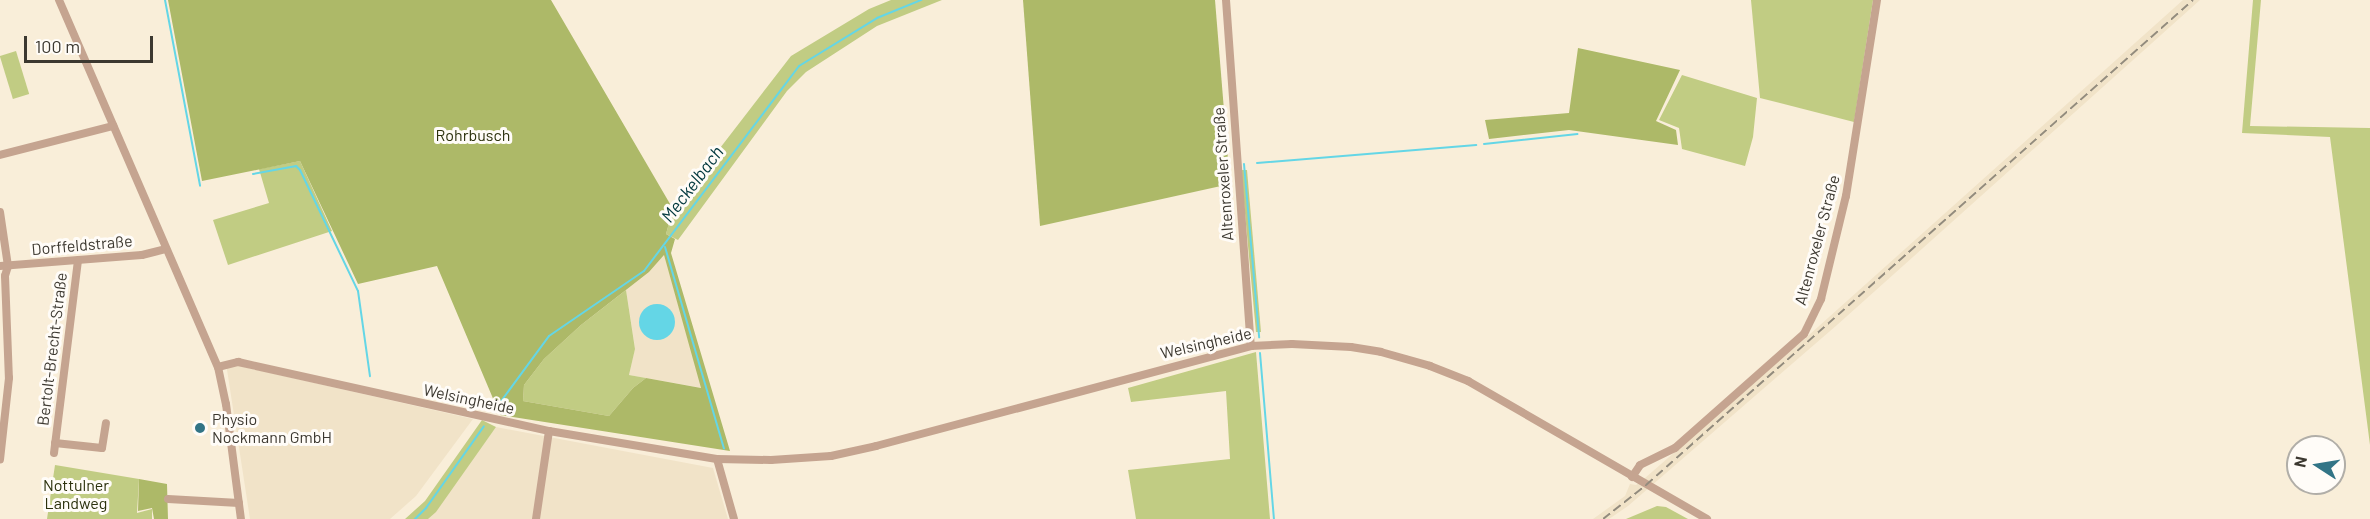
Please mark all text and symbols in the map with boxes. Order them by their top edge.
scale bar [27,24,156,62]
text: 100 m [35,35,80,57]
street label: Altenroxeler Straße [1209,106,1237,242]
park label: Rohrbusch [436,125,510,145]
water label: Meckelbach [656,142,728,226]
street label: Altenroxeler Straße [1790,173,1844,307]
street label: Dorffeldstraße [31,231,133,259]
street label: Bertolt-Brecht-Straße [33,271,71,427]
street label: Welsingheide [1159,323,1253,363]
street label: Welsingheide [422,380,516,418]
place label: Physio Nockmann GmbH [212,409,332,447]
marker: Physio Nockmann GmbH [193,421,207,435]
north arrow [2286,435,2346,495]
text: N [2289,454,2310,469]
park label: Nottulner Landweg [43,475,109,513]

